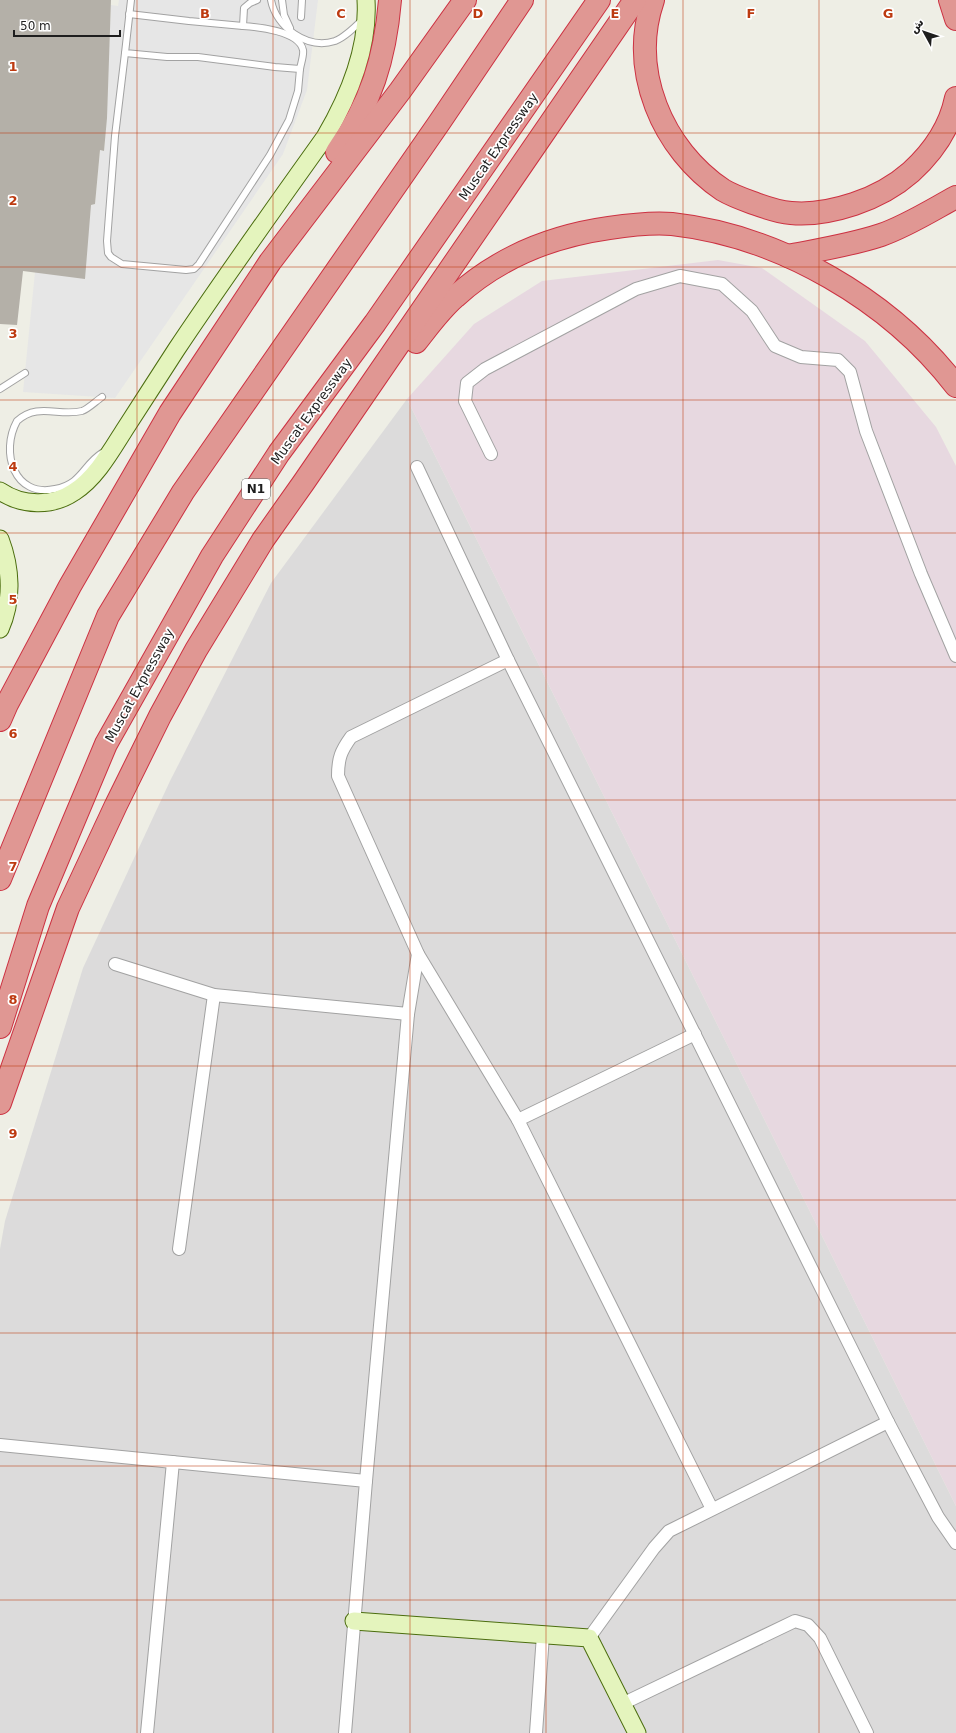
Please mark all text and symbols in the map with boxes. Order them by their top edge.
text: B [200,6,210,21]
text: C [336,6,346,21]
text: D [473,6,484,21]
text: E [611,6,619,21]
text: F [747,6,755,21]
text: G [883,6,893,21]
scale bar [14,12,120,38]
north arrow [904,12,944,52]
text: ش [907,16,927,36]
text: 50 m [20,19,51,33]
text: 1 [8,59,18,74]
street label: Muscat Expressway [456,89,541,203]
text: 2 [8,193,18,208]
text: 3 [8,326,18,341]
street label: Muscat Expressway [268,355,355,467]
text: 4 [8,459,18,474]
road number: N1 [242,479,270,499]
text: 5 [8,592,18,607]
street label: Muscat Expressway [102,626,177,745]
text: 6 [8,726,18,741]
text: 7 [8,859,18,874]
text: 8 [8,992,18,1007]
text: 9 [8,1126,18,1141]

